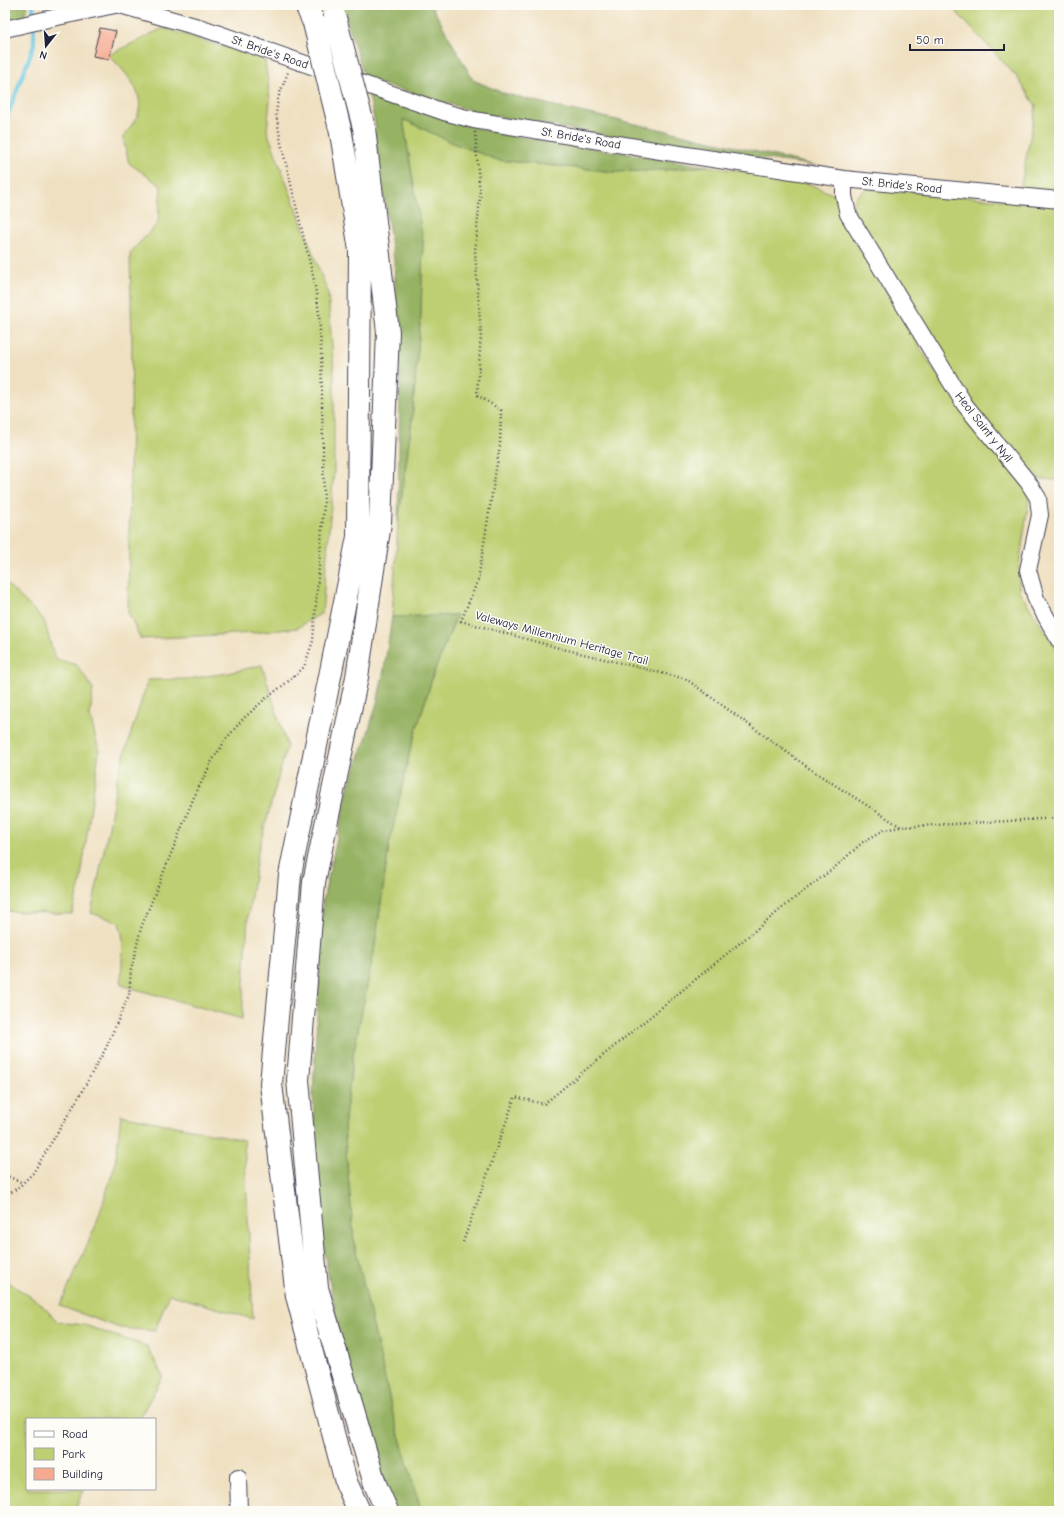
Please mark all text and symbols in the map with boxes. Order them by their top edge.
north arrow [26,26,66,66]
scale bar [910,26,1004,52]
street label: St. Bride's Road [230,32,310,72]
text: 50 m [916,33,944,47]
text: N [38,48,49,62]
street label: St. Bride's Road [540,124,622,152]
street label: St. Bride's Road [861,174,943,196]
street label: Heol Saint y Nyll [952,389,1016,465]
street label: Valeways Millennium Heritage Trail [474,608,650,668]
legend [26,1418,156,1490]
text: Road [62,1427,88,1441]
text: Park [62,1447,85,1461]
text: Building [62,1467,103,1481]

